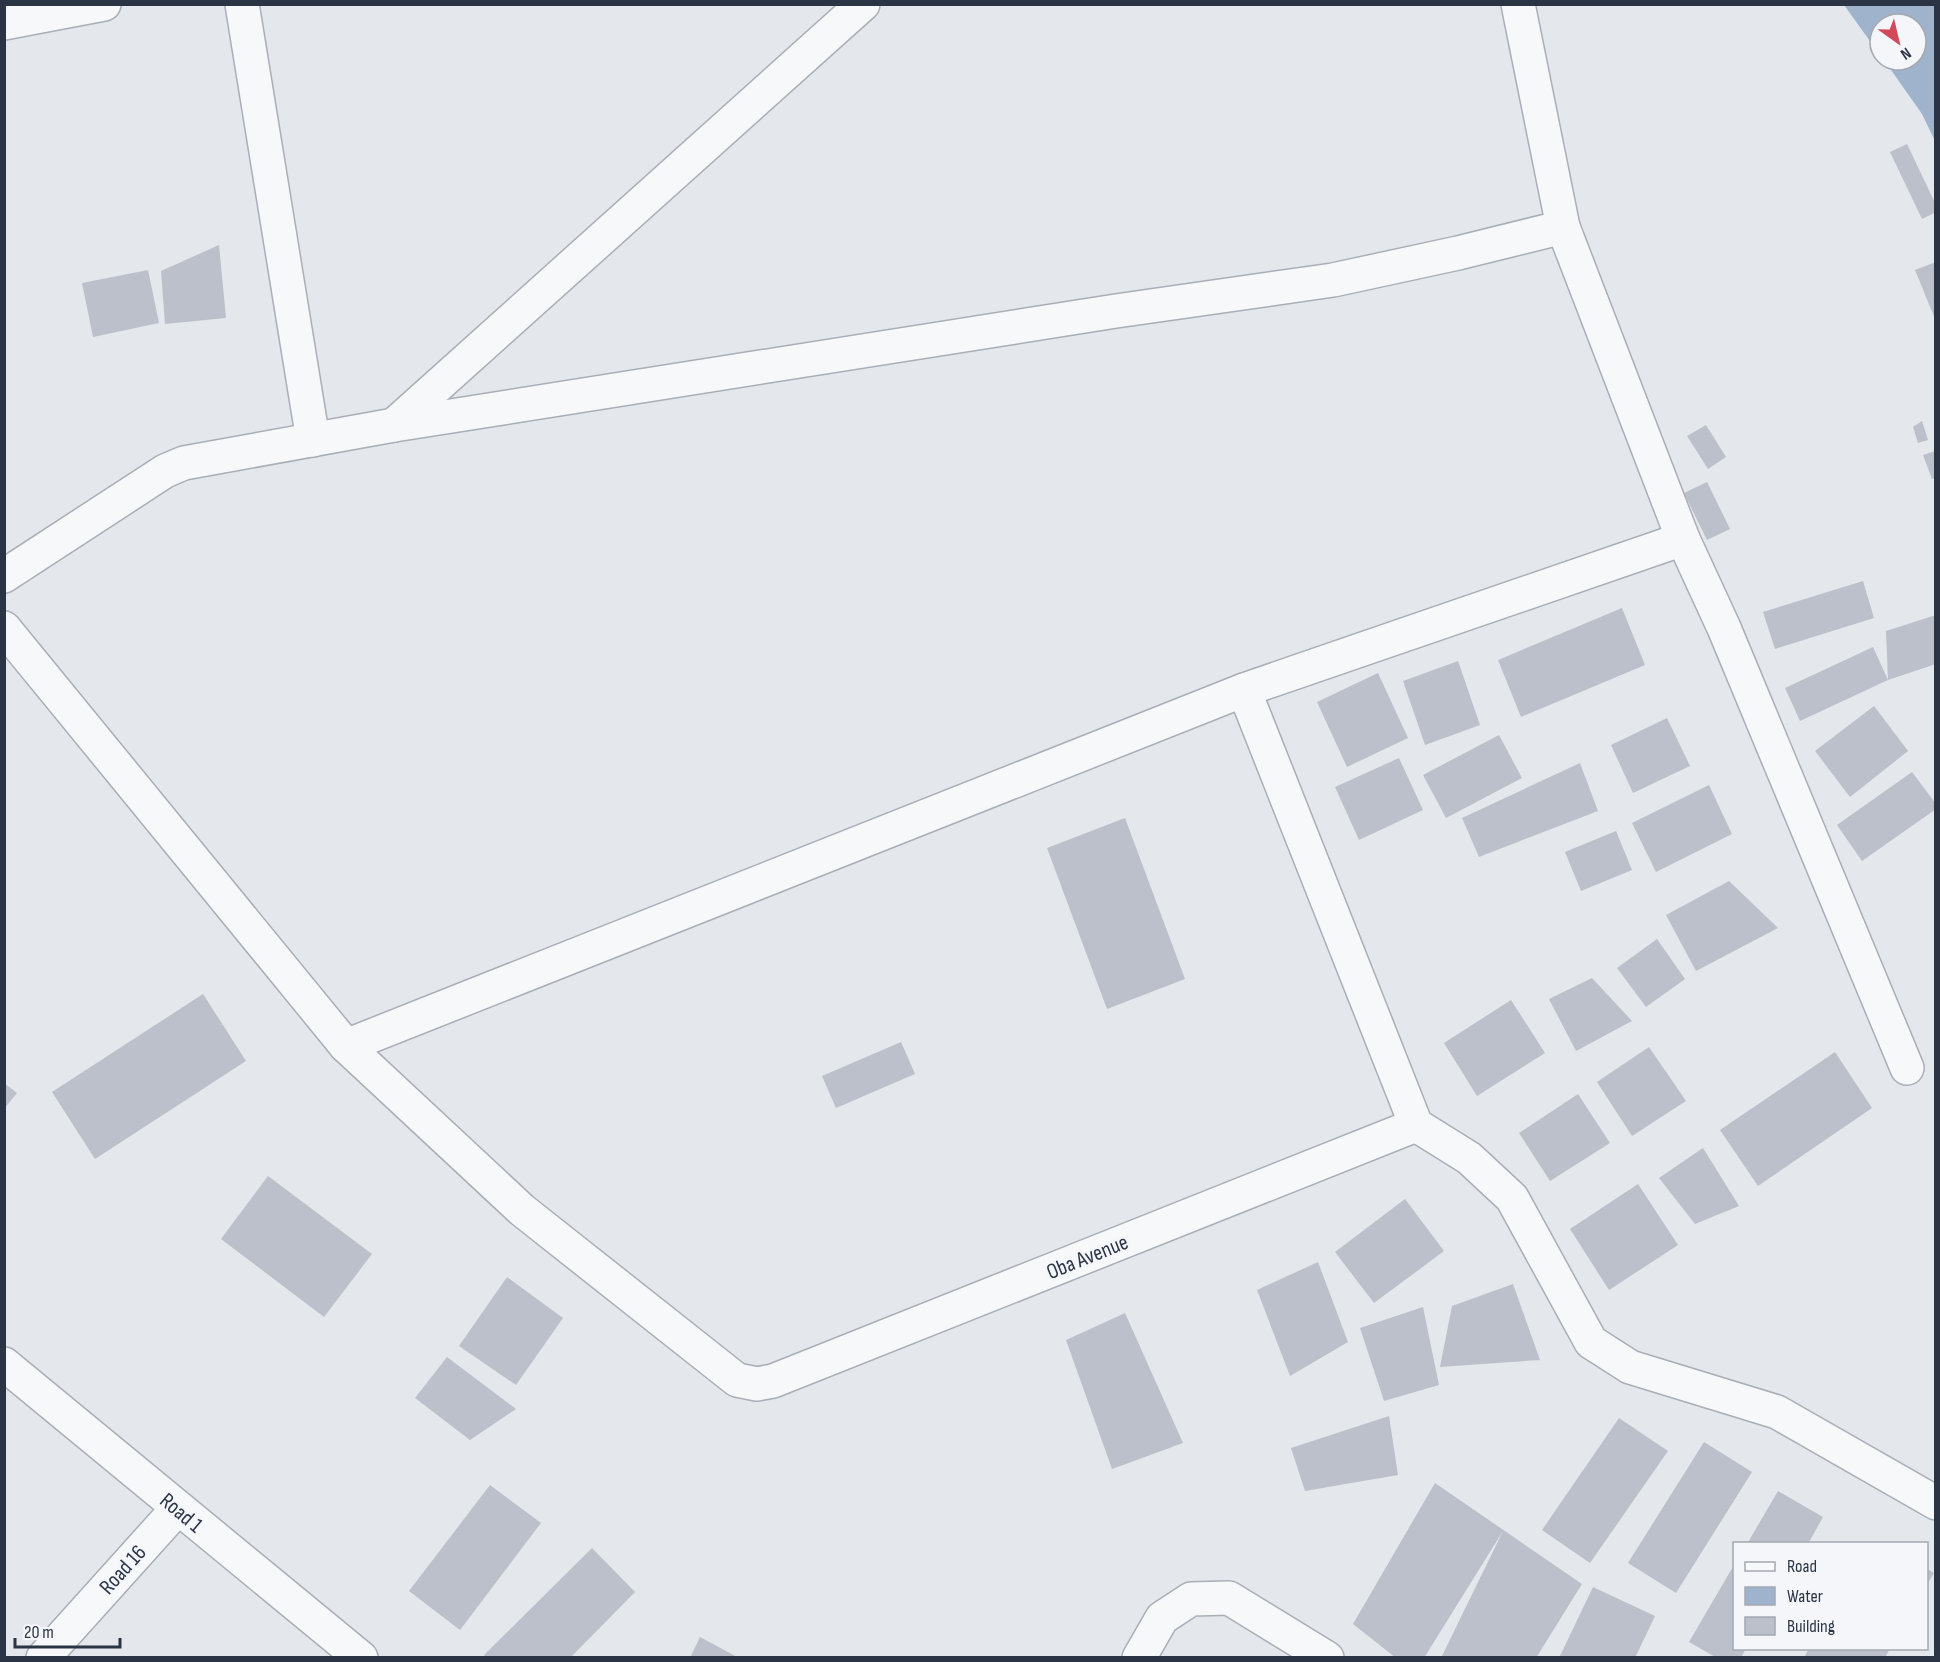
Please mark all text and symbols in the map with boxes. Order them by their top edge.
north arrow [1868,12,1928,72]
text: N [1897,43,1914,63]
street label: Oba Avenue [1043,1229,1132,1286]
street label: Road 1 [154,1487,208,1539]
street label: Road 16 [94,1540,152,1600]
legend [1733,1542,1928,1650]
text: Road [1787,1556,1817,1577]
text: Water [1787,1586,1823,1607]
scale bar [15,1611,120,1649]
text: Building [1787,1616,1835,1637]
text: 20 m [24,1622,54,1643]

